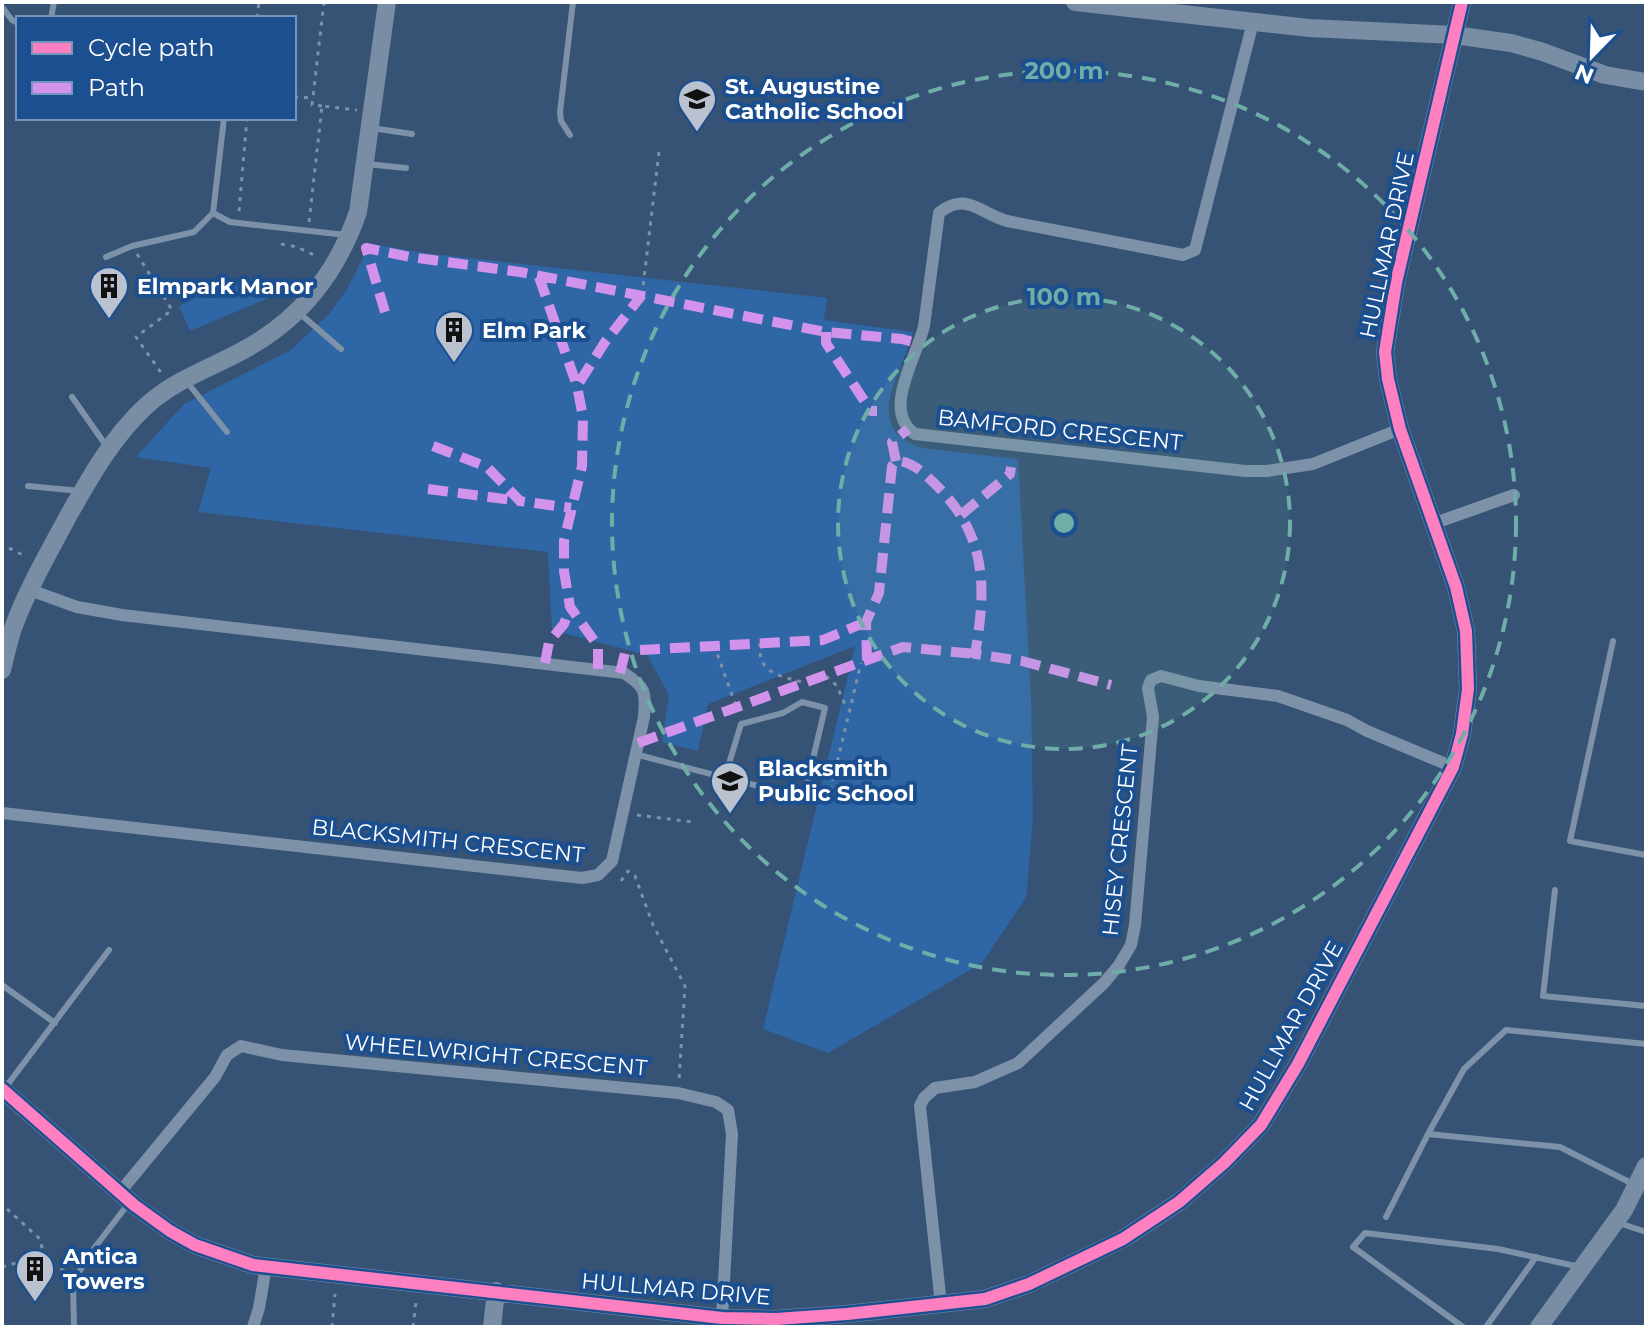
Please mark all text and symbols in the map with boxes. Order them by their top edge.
legend [16,16,296,120]
north arrow [1552,16,1632,96]
text: Cycle path [88,33,215,62]
text: 200 m [1025,56,1103,85]
text: N [1571,58,1598,90]
text: Path [88,73,145,102]
place label: St. Augustine Catholic School [725,73,904,125]
school or university icon: St. Augustine Catholic School [676,78,718,133]
street label: HULLMAR DRIVE [1354,149,1420,341]
building icon: Elmpark Manor [88,265,130,320]
place label: Elmpark Manor [137,273,314,300]
text: 100 m [1027,282,1101,311]
building icon: Elm Park [433,309,475,364]
place label: Elm Park [482,317,586,344]
street label: BAMFORD CRESCENT [936,404,1184,456]
centre of rings [1050,509,1078,537]
street label: HISEY CRESCENT [1096,742,1144,937]
place label: Blacksmith Public School [758,755,915,807]
school or university icon: Blacksmith Public School [709,760,751,815]
street label: BLACKSMITH CRESCENT [310,813,586,869]
street label: HULLMAR DRIVE [1233,936,1349,1116]
street label: WHEELWRIGHT CRESCENT [344,1028,649,1082]
place label: Antica Towers [62,1243,145,1295]
building icon: Antica Towers [14,1248,56,1303]
street label: HULLMAR DRIVE [580,1267,772,1311]

